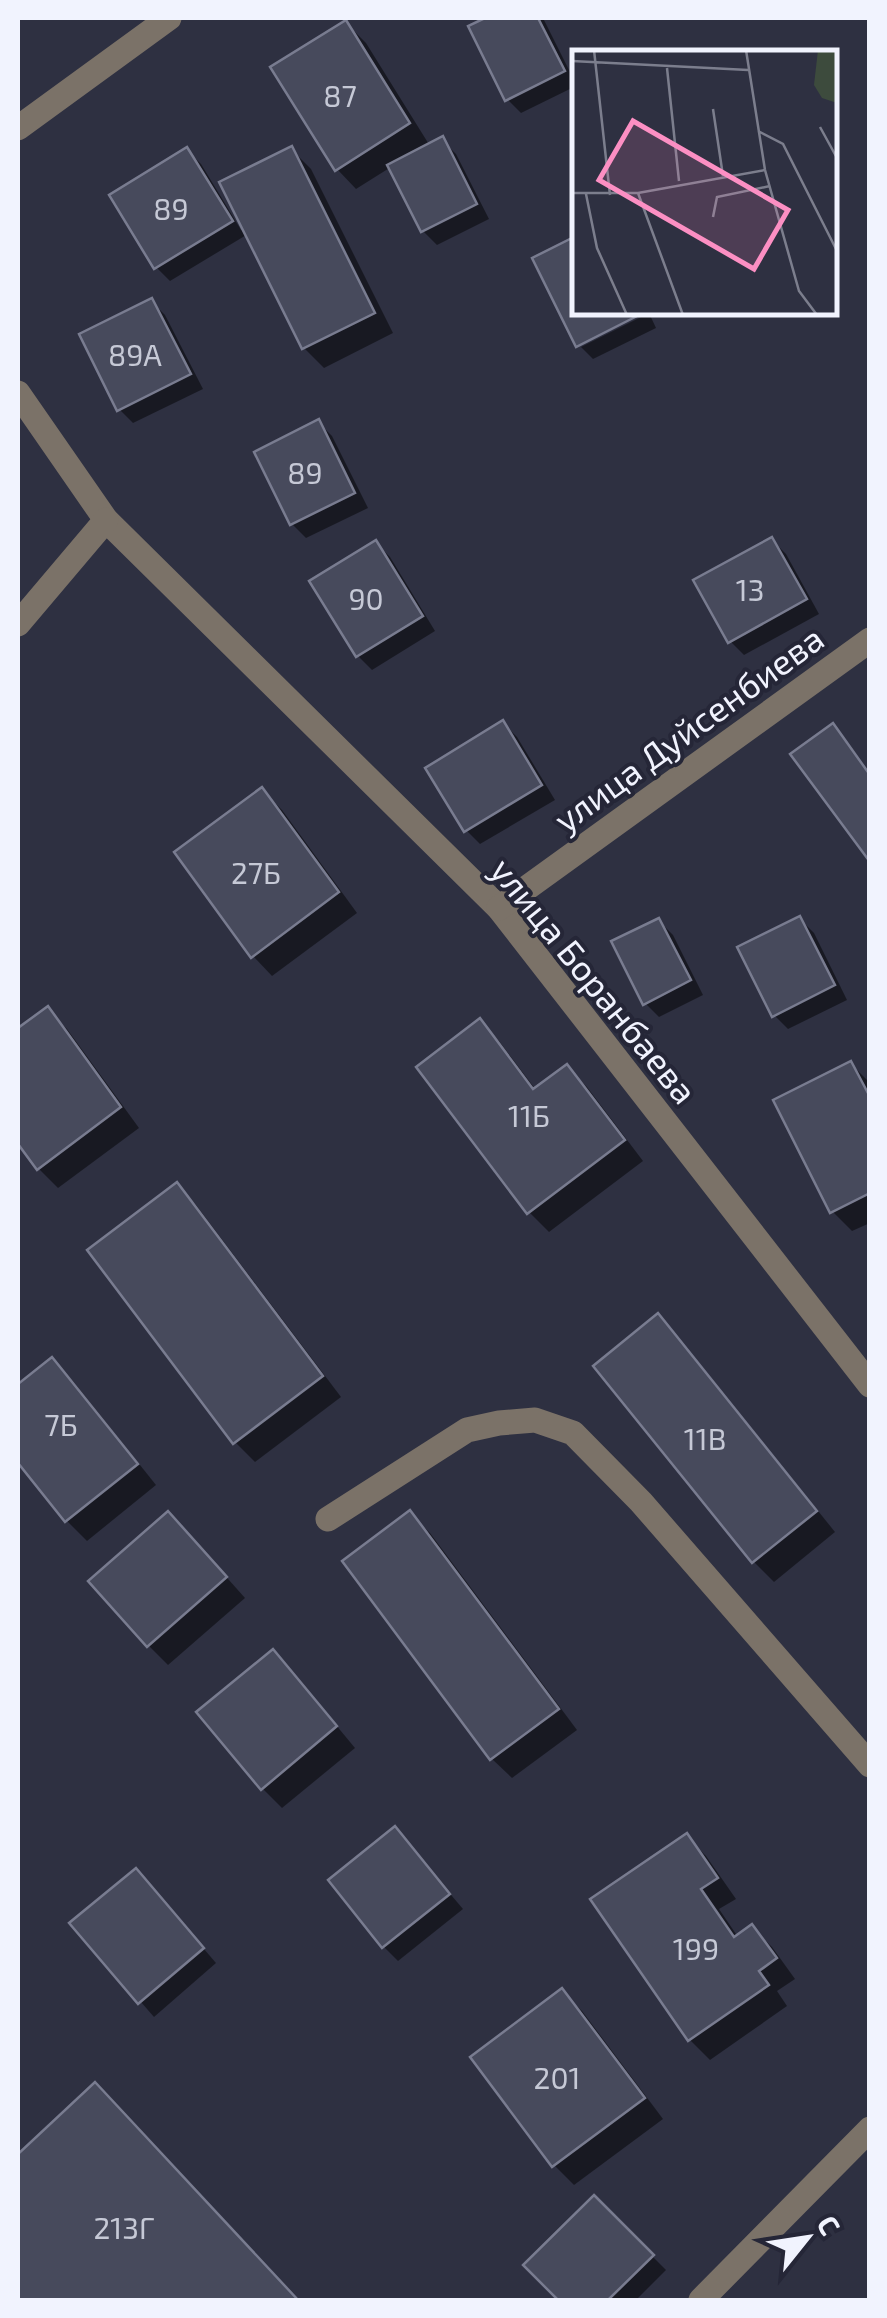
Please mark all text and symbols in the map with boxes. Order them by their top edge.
inset map [572,50,837,315]
house number: 87 [323,77,357,113]
house number: 89 [153,190,189,226]
house number: 89А [108,336,162,372]
house number: 89 [287,454,323,490]
house number: 13 [736,571,764,607]
house number: 90 [348,580,384,616]
street label: улица Дуйсенбиева [545,616,832,841]
street label: улица Боранбаева [482,849,707,1112]
house number: 27Б [231,854,281,890]
house number: 11Б [508,1097,550,1133]
house number: 7Б [44,1406,78,1442]
house number: 11В [684,1420,726,1456]
house number: 199 [673,1930,719,1966]
house number: 201 [534,2059,580,2095]
north arrow [757,2188,857,2288]
house number: 213Г [93,2209,155,2245]
text: С [811,2209,848,2241]

